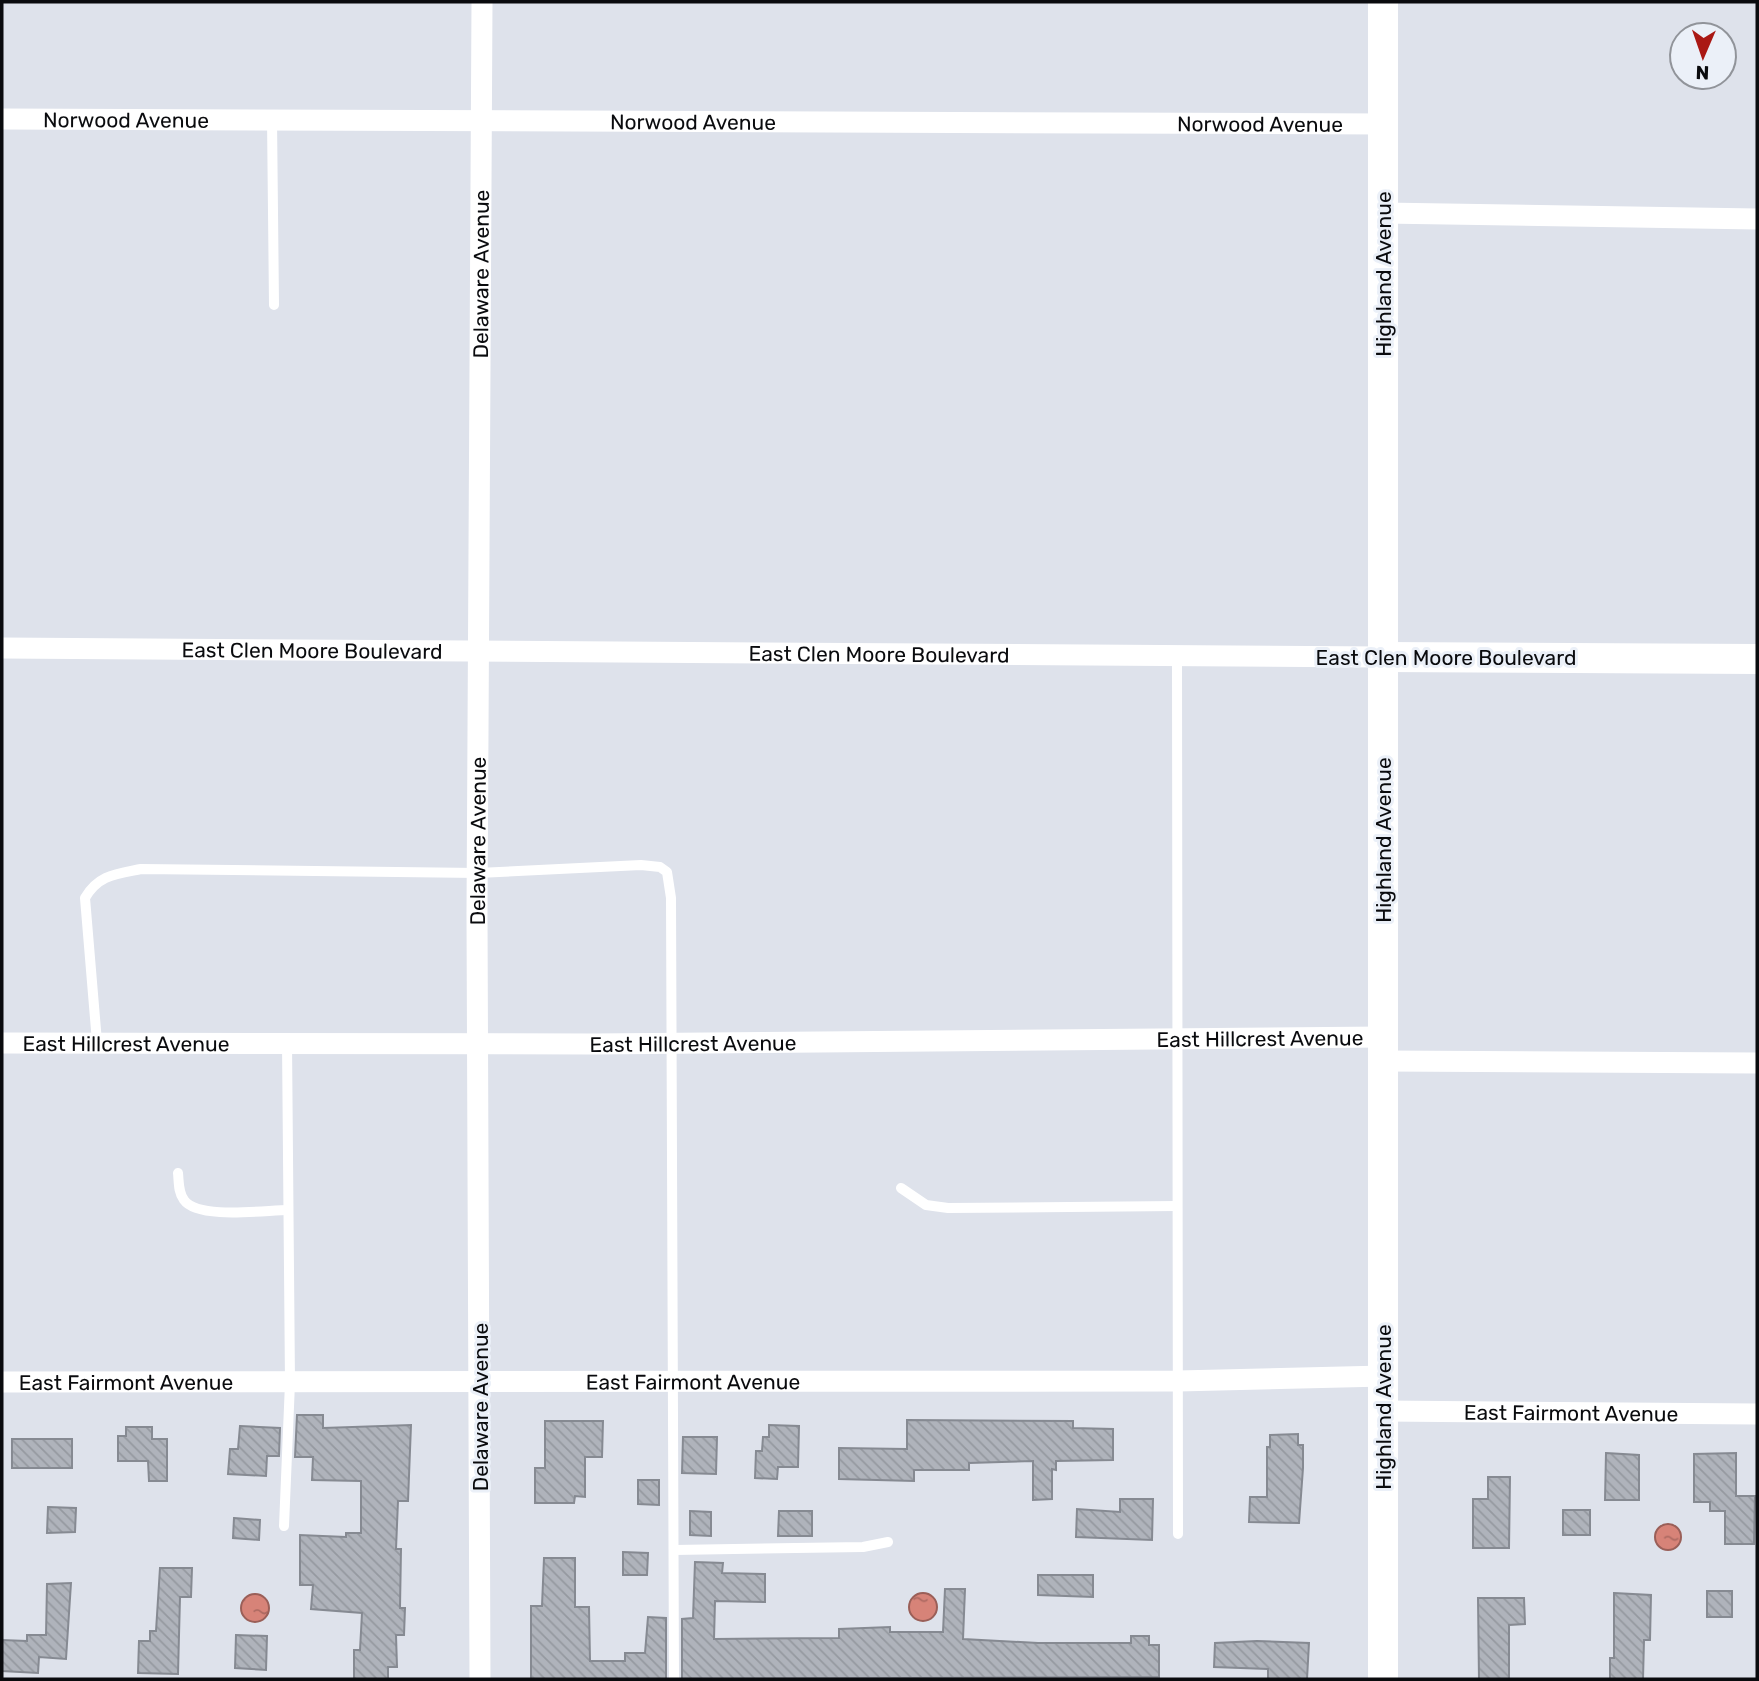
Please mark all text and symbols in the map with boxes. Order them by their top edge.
north arrow [1668,21,1738,91]
text: N [1695,61,1710,84]
street label: Norwood Avenue [43,107,209,132]
street label: Norwood Avenue [610,109,776,134]
street label: Norwood Avenue [1177,111,1343,136]
street label: Delaware Avenue [468,190,493,358]
street label: Highland Avenue [1371,191,1396,357]
street label: East Clen Moore Boulevard [181,637,443,663]
street label: East Clen Moore Boulevard [748,640,1010,667]
street label: East Clen Moore Boulevard [1316,645,1576,670]
street label: Delaware Avenue [464,757,490,925]
street label: Highland Avenue [1371,757,1396,923]
street label: East Hillcrest Avenue [1156,1025,1364,1052]
street label: East Hillcrest Avenue [589,1030,797,1057]
street label: East Hillcrest Avenue [22,1031,230,1056]
street label: Delaware Avenue [468,1323,493,1491]
street label: Highland Avenue [1371,1324,1396,1490]
street label: East Fairmont Avenue [19,1369,233,1394]
street label: East Fairmont Avenue [586,1369,800,1394]
street label: East Fairmont Avenue [1464,1399,1678,1426]

